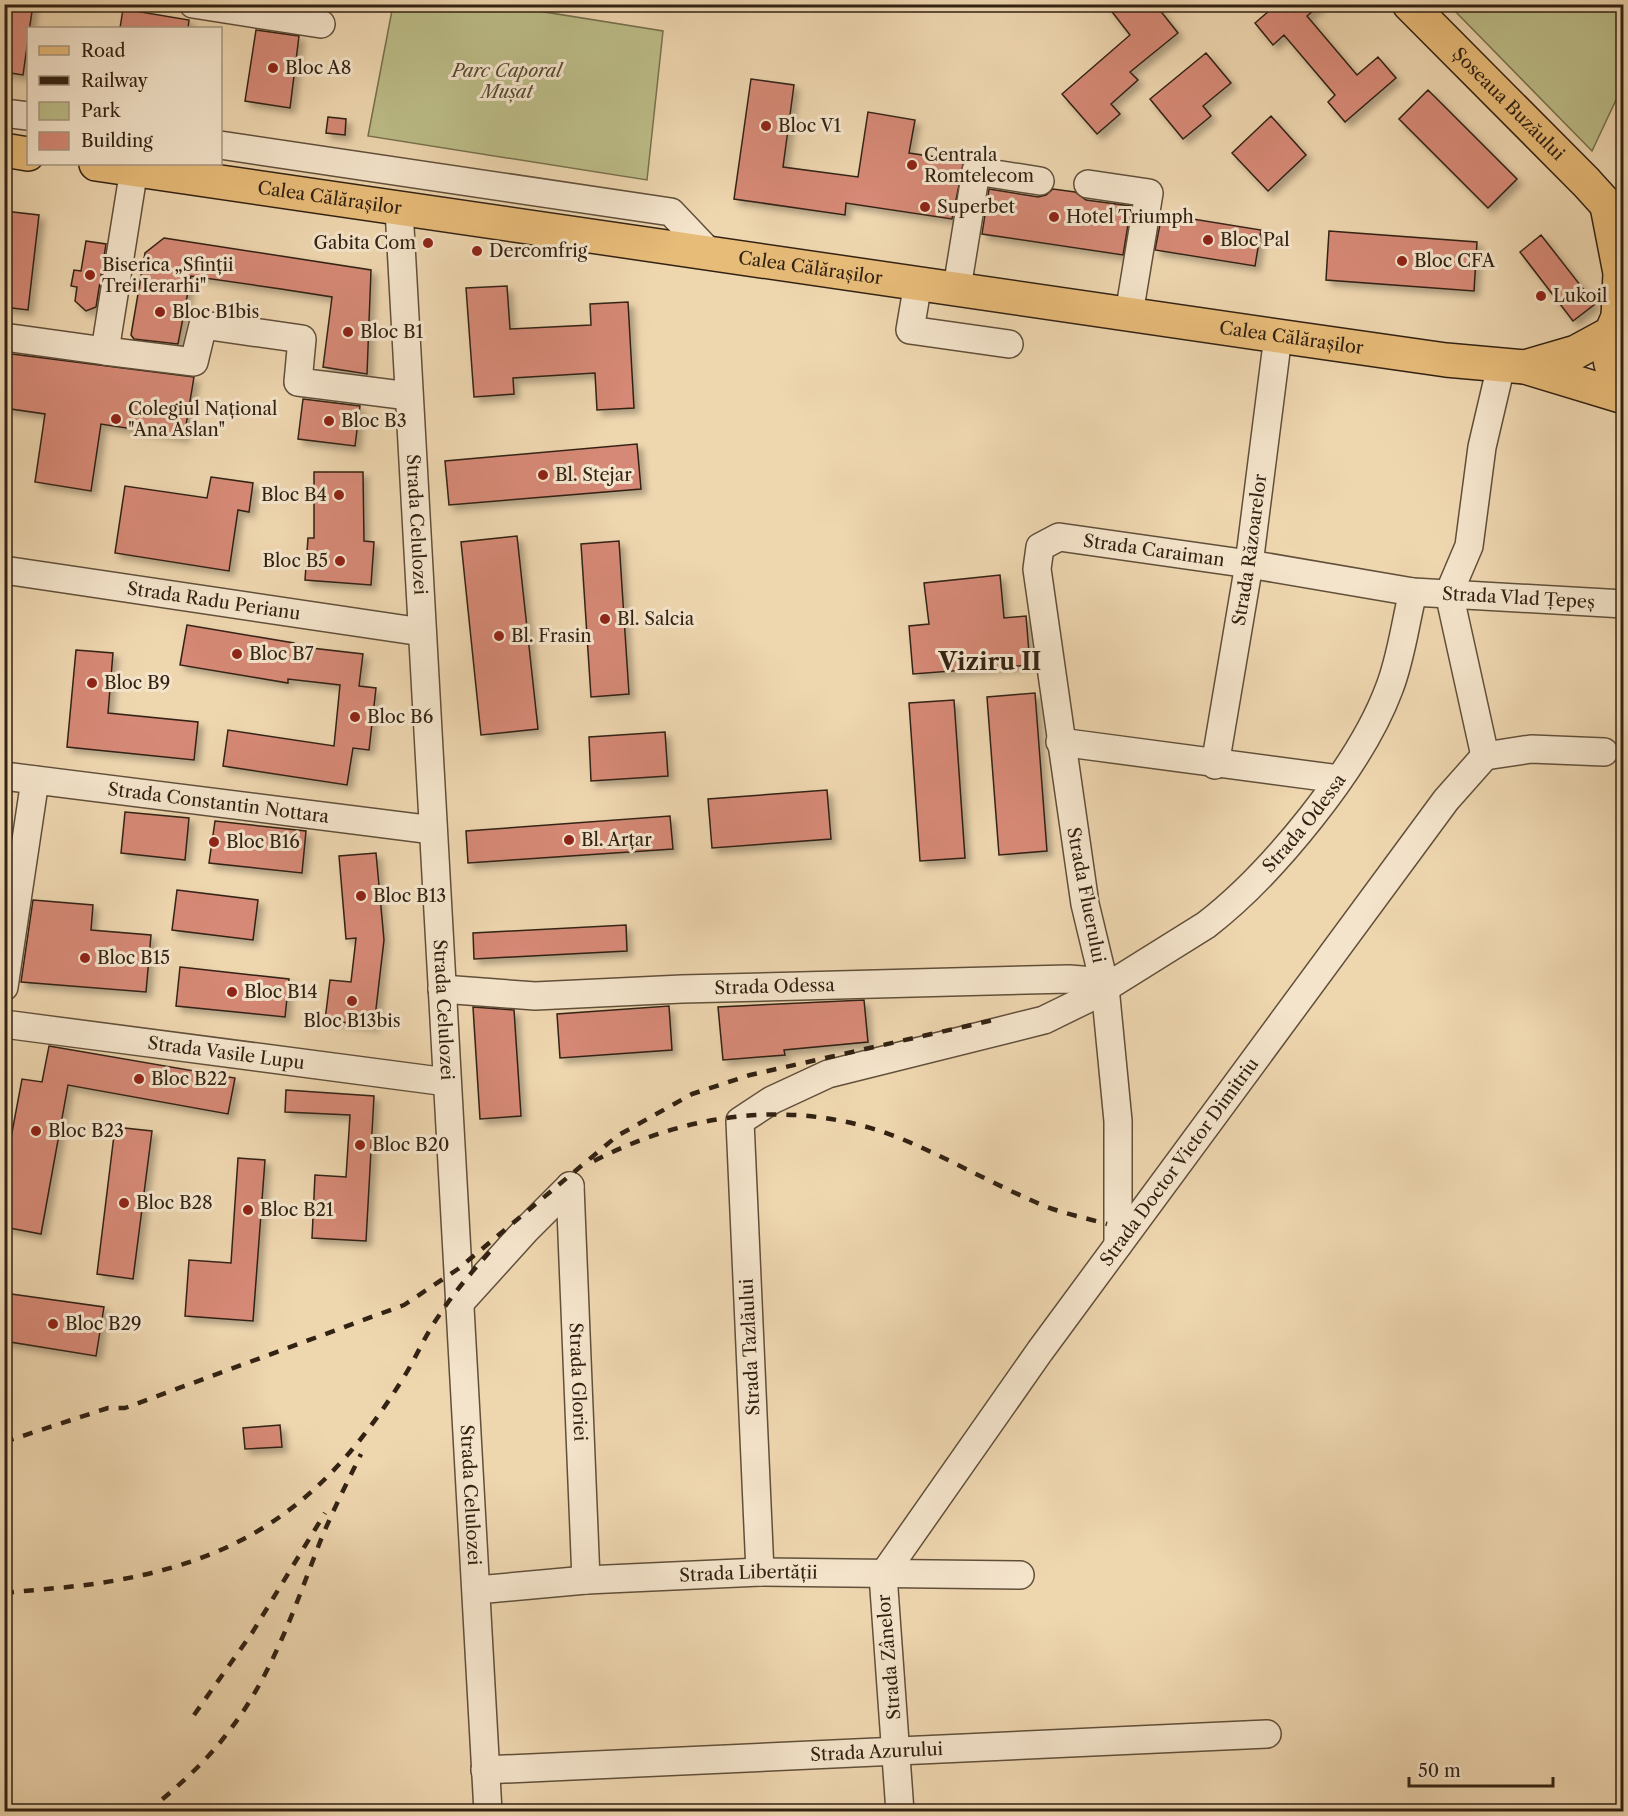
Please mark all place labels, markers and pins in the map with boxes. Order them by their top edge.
place label: Bloc A8 [285,57,351,79]
marker: Bloc A8 [266,61,280,75]
place label: Bloc V1 [778,115,841,137]
marker: Bloc V1 [759,119,773,133]
place label: Centrala Romtelecom [924,144,1034,187]
marker: Centrala Romtelecom [905,158,919,172]
place label: Superbet [937,196,1016,218]
marker: Superbet [918,200,932,214]
place label: Hotel Triumph [1066,206,1194,228]
marker: Hotel Triumph [1047,210,1061,224]
place label: Bloc Pal [1220,229,1290,251]
place label: Gabita Com [314,232,416,254]
marker: Bloc Pal [1201,233,1215,247]
marker: Gabita Com [421,236,435,250]
place label: Dercomfrig [489,240,588,262]
marker: Dercomfrig [470,244,484,258]
place label: Bloc CFA [1414,250,1496,272]
place label: Biserica „Sfinții Trei Ierarhi" [102,254,234,297]
marker: Bloc CFA [1395,254,1409,268]
marker: Biserica „Sfinții Trei Ierarhi" [83,268,97,282]
place label: Lukoil [1553,285,1607,307]
marker: Lukoil [1534,289,1548,303]
place label: Bloc B1bis [172,301,259,323]
marker: Bloc B1bis [153,305,167,319]
place label: Bloc B1 [360,321,424,343]
marker: Bloc B1 [341,325,355,339]
place label: Colegiul Național "Ana Aslan" [128,398,277,441]
place label: Bloc B3 [341,410,407,432]
marker: Colegiul Național "Ana Aslan" [109,412,123,426]
marker: Bloc B3 [322,414,336,428]
place label: Bl. Stejar [555,464,632,486]
marker: Bl. Stejar [536,468,550,482]
place label: Bloc B4 [261,484,327,506]
marker: Bloc B4 [332,488,346,502]
place label: Bloc B5 [263,550,328,572]
marker: Bloc B5 [333,554,347,568]
place label: Bl. Salcia [617,608,695,630]
marker: Bl. Salcia [598,612,612,626]
place label: Bl. Frasin [511,625,592,647]
marker: Bl. Frasin [492,629,506,643]
place label: Bloc B7 [249,643,314,665]
marker: Bloc B7 [230,647,244,661]
place label: Bloc B9 [104,672,170,694]
marker: Bloc B9 [85,676,99,690]
place label: Bloc B6 [367,706,433,728]
marker: Bloc B6 [348,710,362,724]
place label: Bl. Arțar [581,829,652,851]
place label: Bloc B16 [226,831,300,853]
marker: Bl. Arțar [562,833,576,847]
marker: Bloc B16 [207,835,221,849]
place label: Bloc B13 [373,885,446,907]
marker: Bloc B13 [354,889,368,903]
place label: Bloc B15 [97,947,170,969]
marker: Bloc B15 [78,951,92,965]
place label: Bloc B14 [244,981,318,1003]
marker: Bloc B14 [225,985,239,999]
marker: Bloc B13bis [345,994,359,1008]
place label: Bloc B13bis [303,1010,401,1032]
place label: Bloc B22 [151,1068,227,1090]
marker: Bloc B22 [132,1072,146,1086]
place label: Bloc B23 [48,1120,124,1142]
marker: Bloc B23 [29,1124,43,1138]
place label: Bloc B20 [372,1134,449,1156]
marker: Bloc B20 [353,1138,367,1152]
place label: Bloc B28 [136,1192,213,1214]
marker: Bloc B28 [117,1196,131,1210]
place label: Bloc B21 [260,1199,334,1221]
marker: Bloc B21 [241,1203,255,1217]
place label: Bloc B29 [65,1313,142,1335]
marker: Bloc B29 [46,1317,60,1331]

